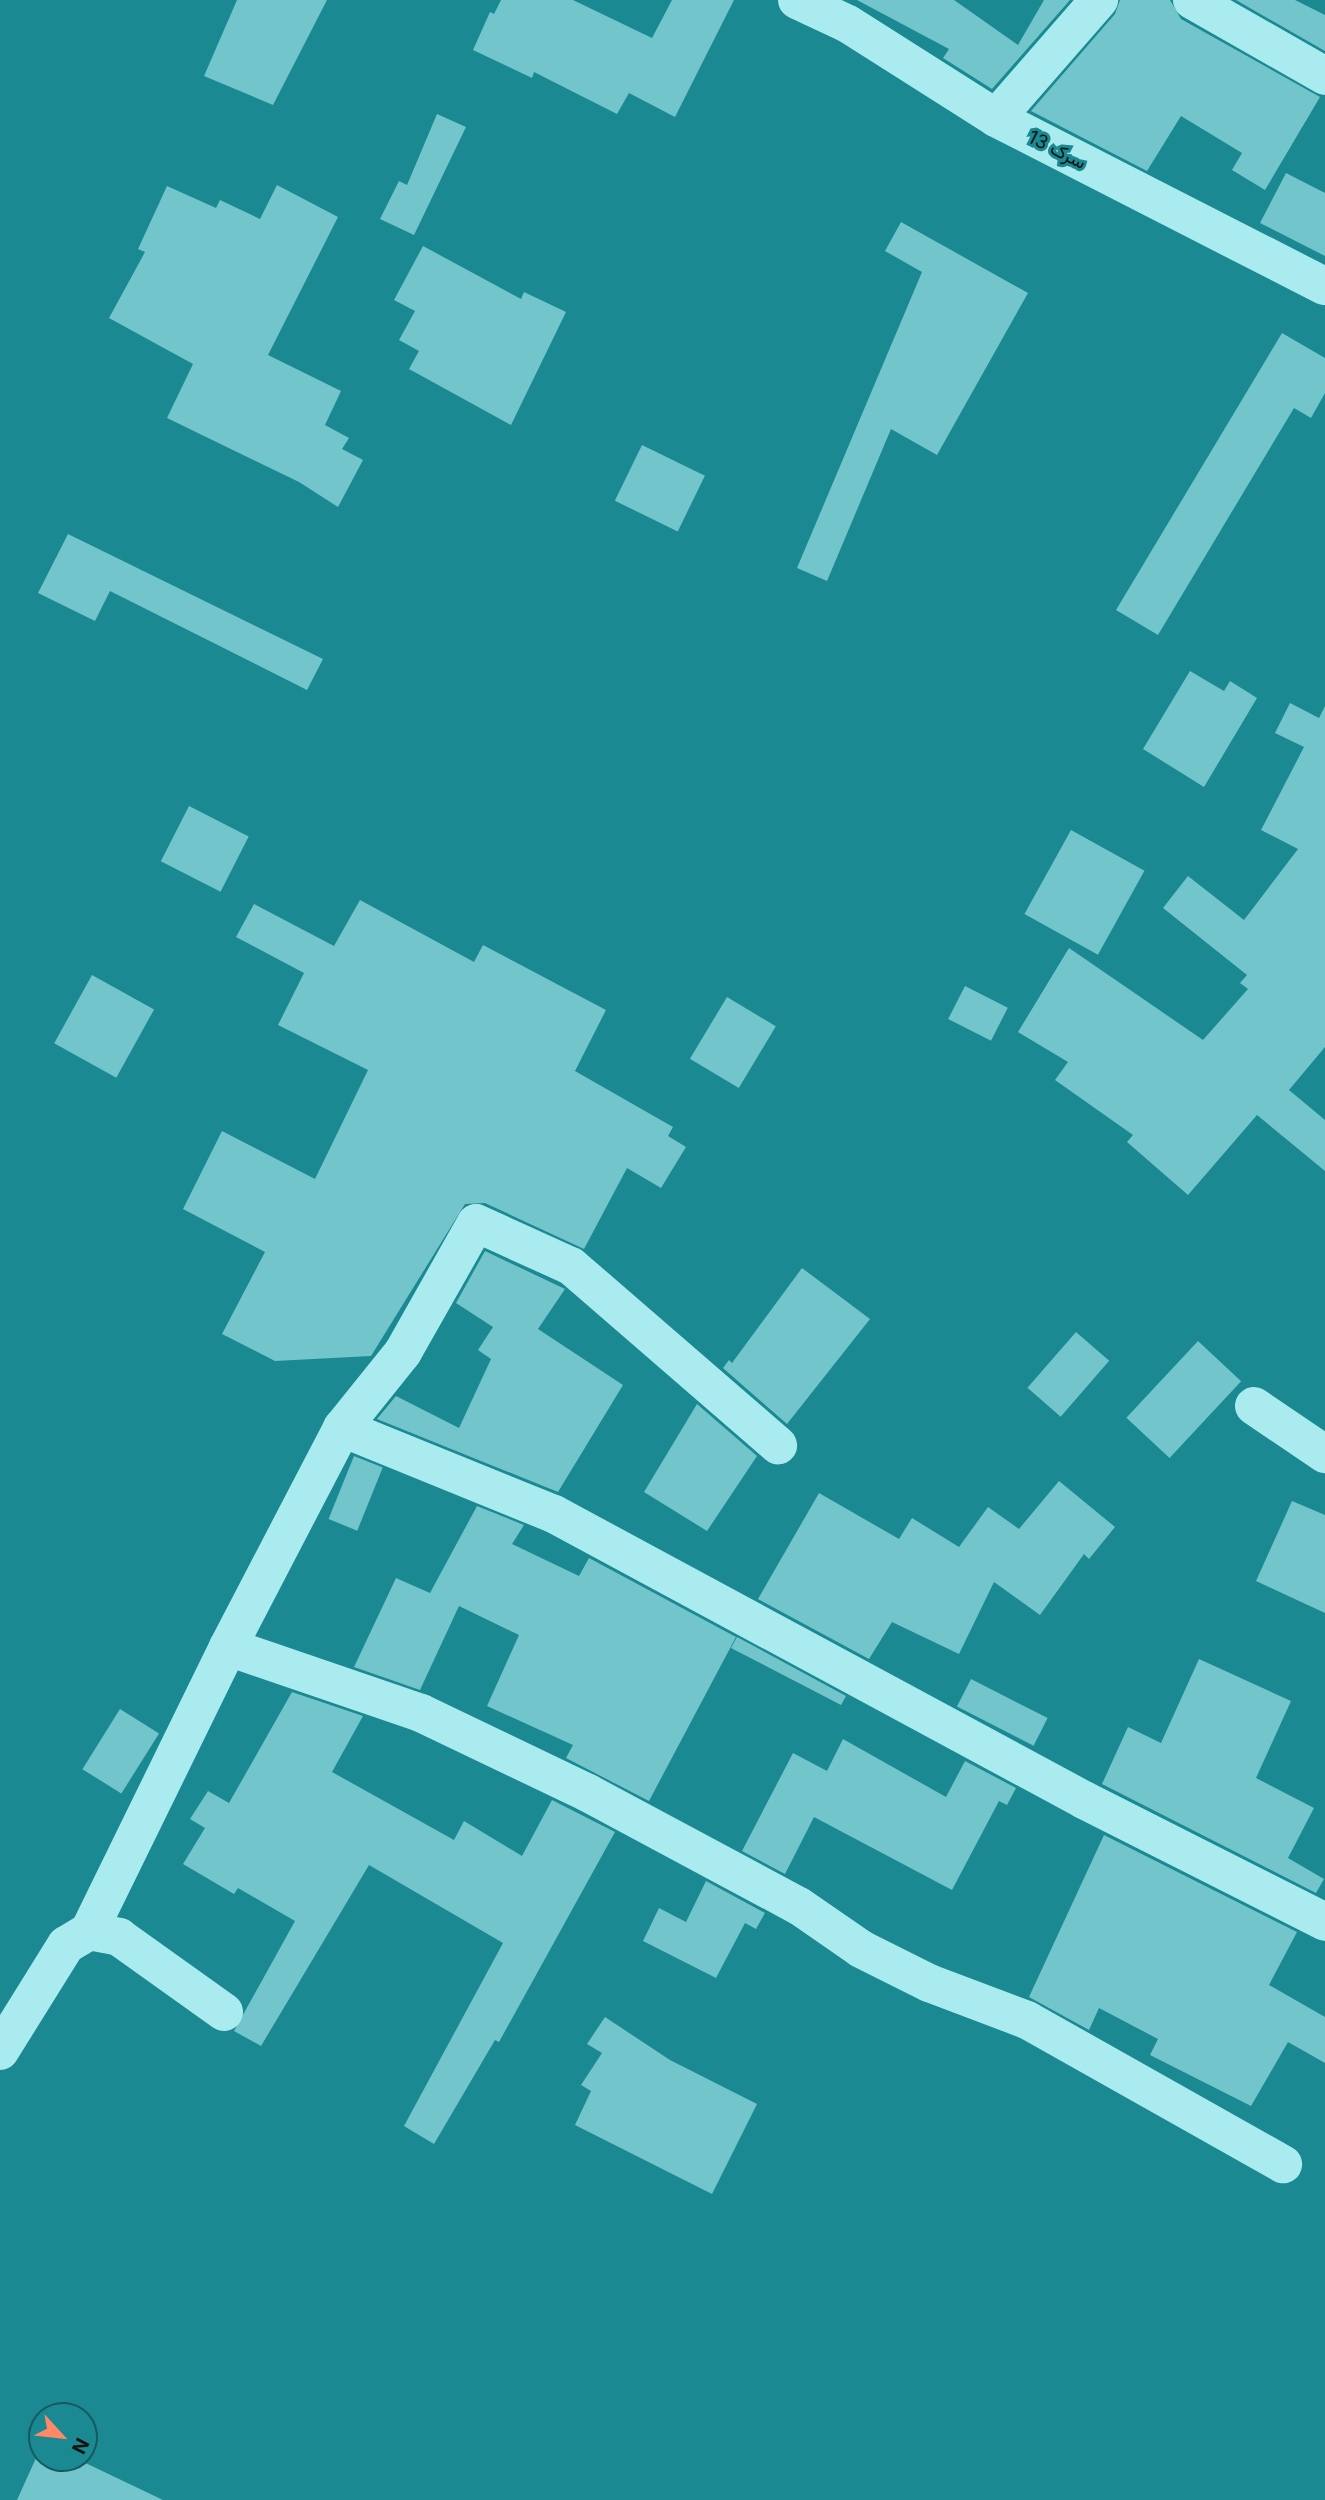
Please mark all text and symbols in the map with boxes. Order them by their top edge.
street label: سرک 13 [1024,126,1090,174]
north arrow [28,2402,98,2472]
text: N [67,2434,94,2458]

